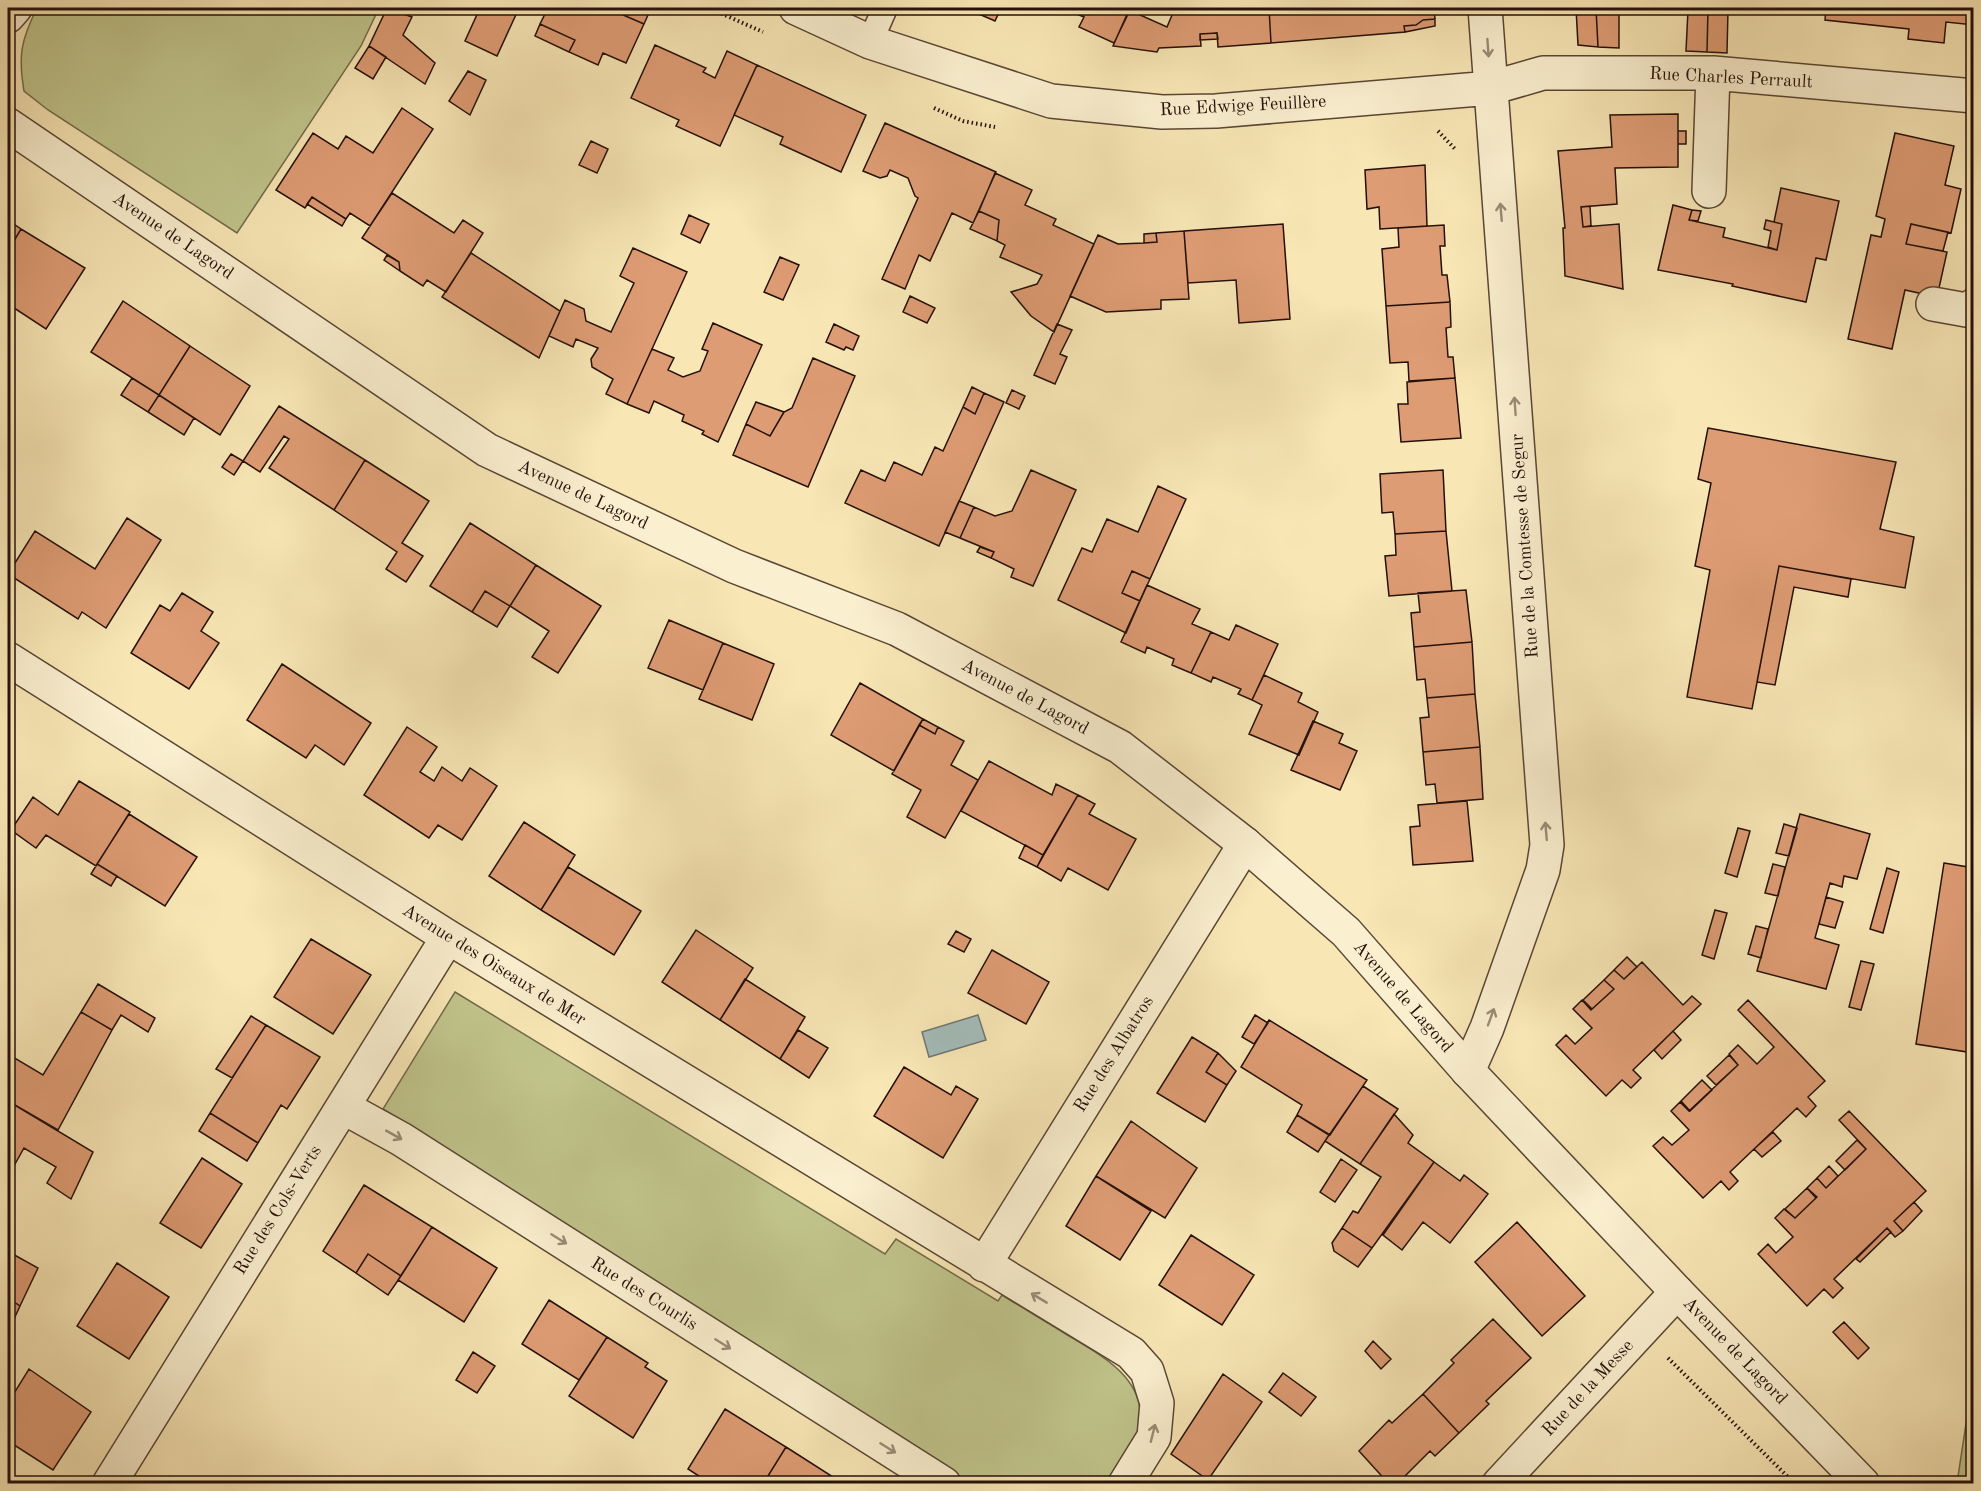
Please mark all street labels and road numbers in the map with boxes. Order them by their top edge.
street label: Rue Charles Perrault [1649,65,1813,91]
street label: Rue Edwige Feuillère [1159,93,1327,119]
street label: Avenue de Lagord [109,189,237,283]
street label: Rue de la Comtesse de Segur [1508,433,1542,659]
street label: Avenue de Lagord [515,457,651,533]
street label: Avenue de Lagord [958,656,1092,738]
street label: Avenue des Oiseaux de Mer [399,901,589,1029]
street label: Avenue de Lagord [1350,938,1456,1056]
street label: Rue des Albatros [1071,992,1157,1115]
street label: Rue des Cols-Verts [231,1142,325,1278]
street label: Rue des Courlis [588,1254,701,1334]
street label: Avenue de Lagord [1679,1294,1791,1408]
street label: Rue de la Messe [1539,1336,1637,1440]

